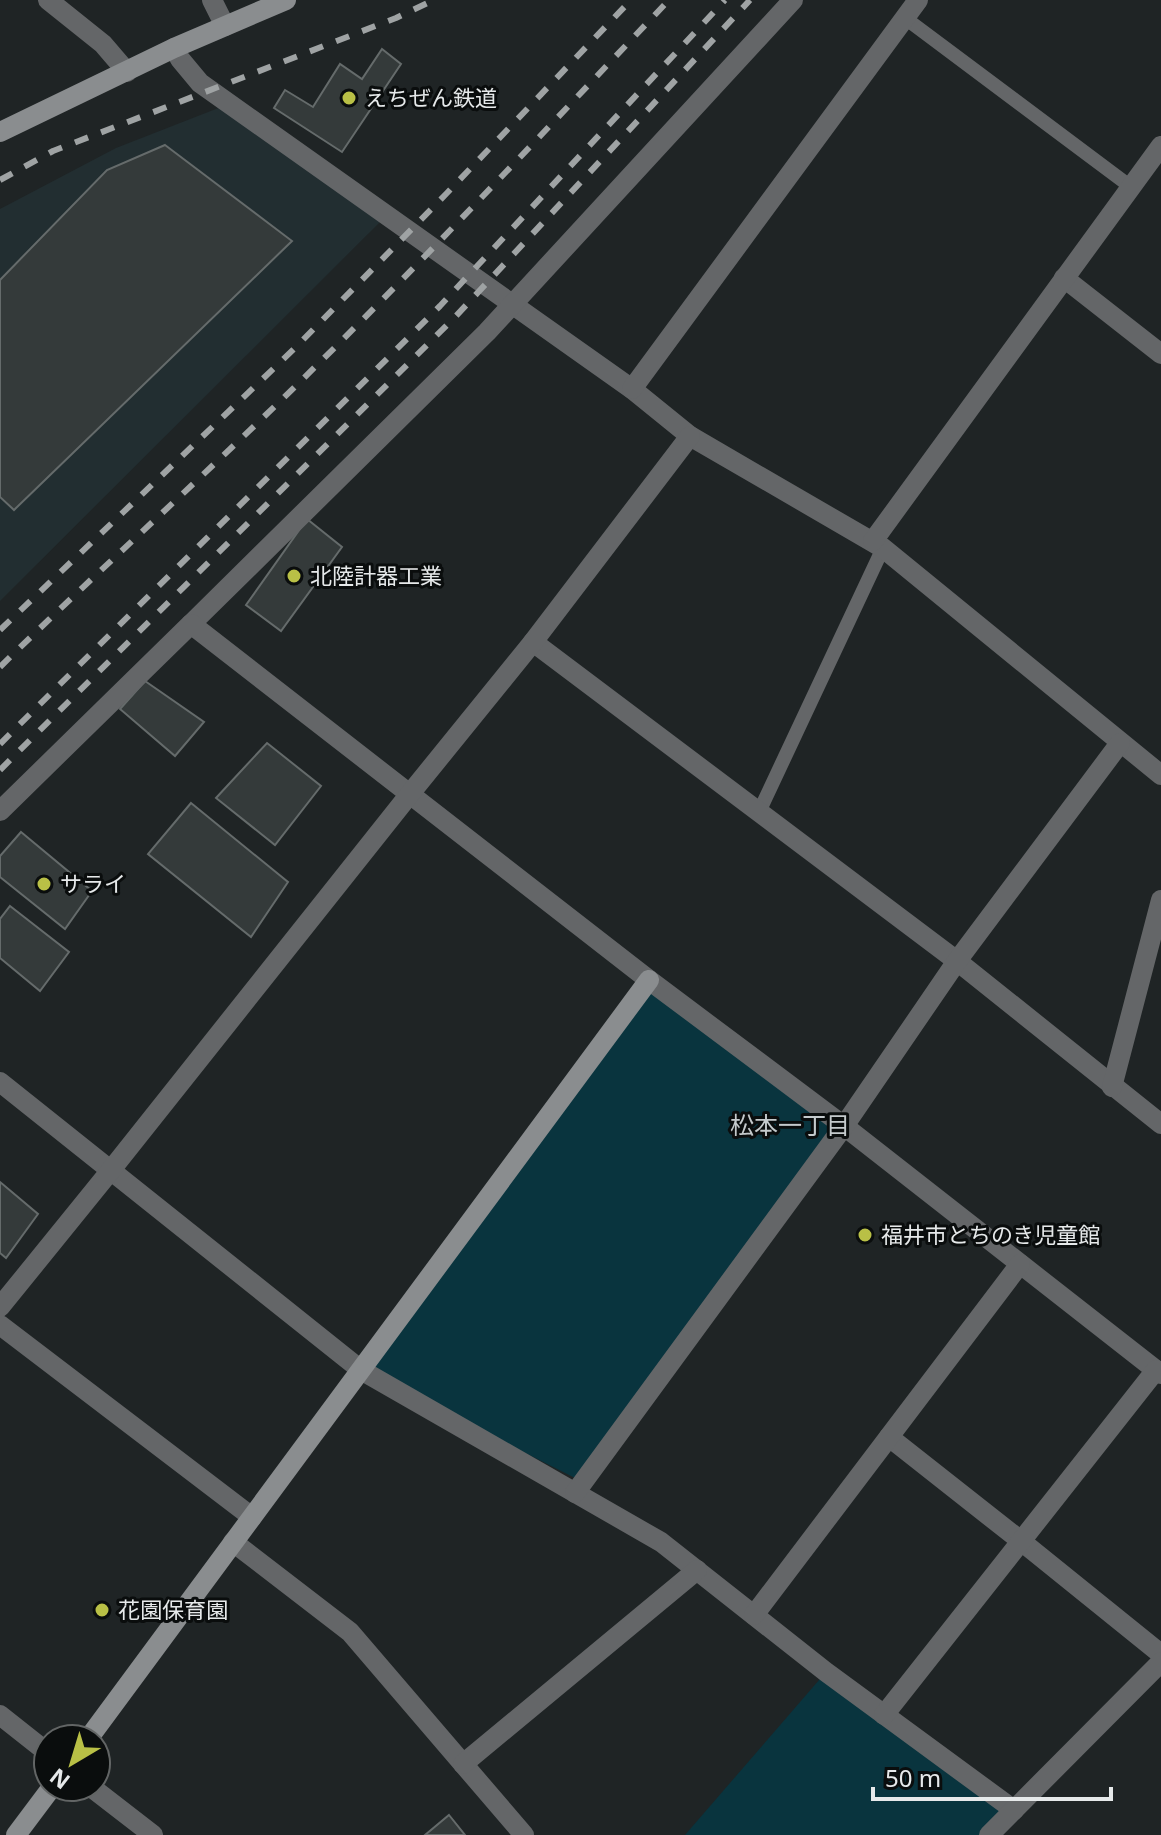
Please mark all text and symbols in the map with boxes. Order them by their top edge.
place label: えちぜん鉄道 [365,82,497,112]
marker: えちぜん鉄道 [340,89,358,107]
place label: 北陸計器工業 [310,560,442,590]
marker: 北陸計器工業 [285,567,303,585]
place label: サライ [60,868,126,898]
marker: サライ [35,875,53,893]
district label: 松本一丁目 [730,1108,850,1141]
place label: 福井市とちのき児童館 [881,1219,1100,1249]
marker: 福井市とちのき児童館 [856,1226,874,1244]
place label: 花園保育園 [118,1594,228,1624]
marker: 花園保育園 [93,1601,111,1619]
north arrow [32,1723,112,1803]
scale bar [873,1751,1111,1801]
text: 50 m [885,1761,941,1794]
text: N [43,1762,75,1797]

